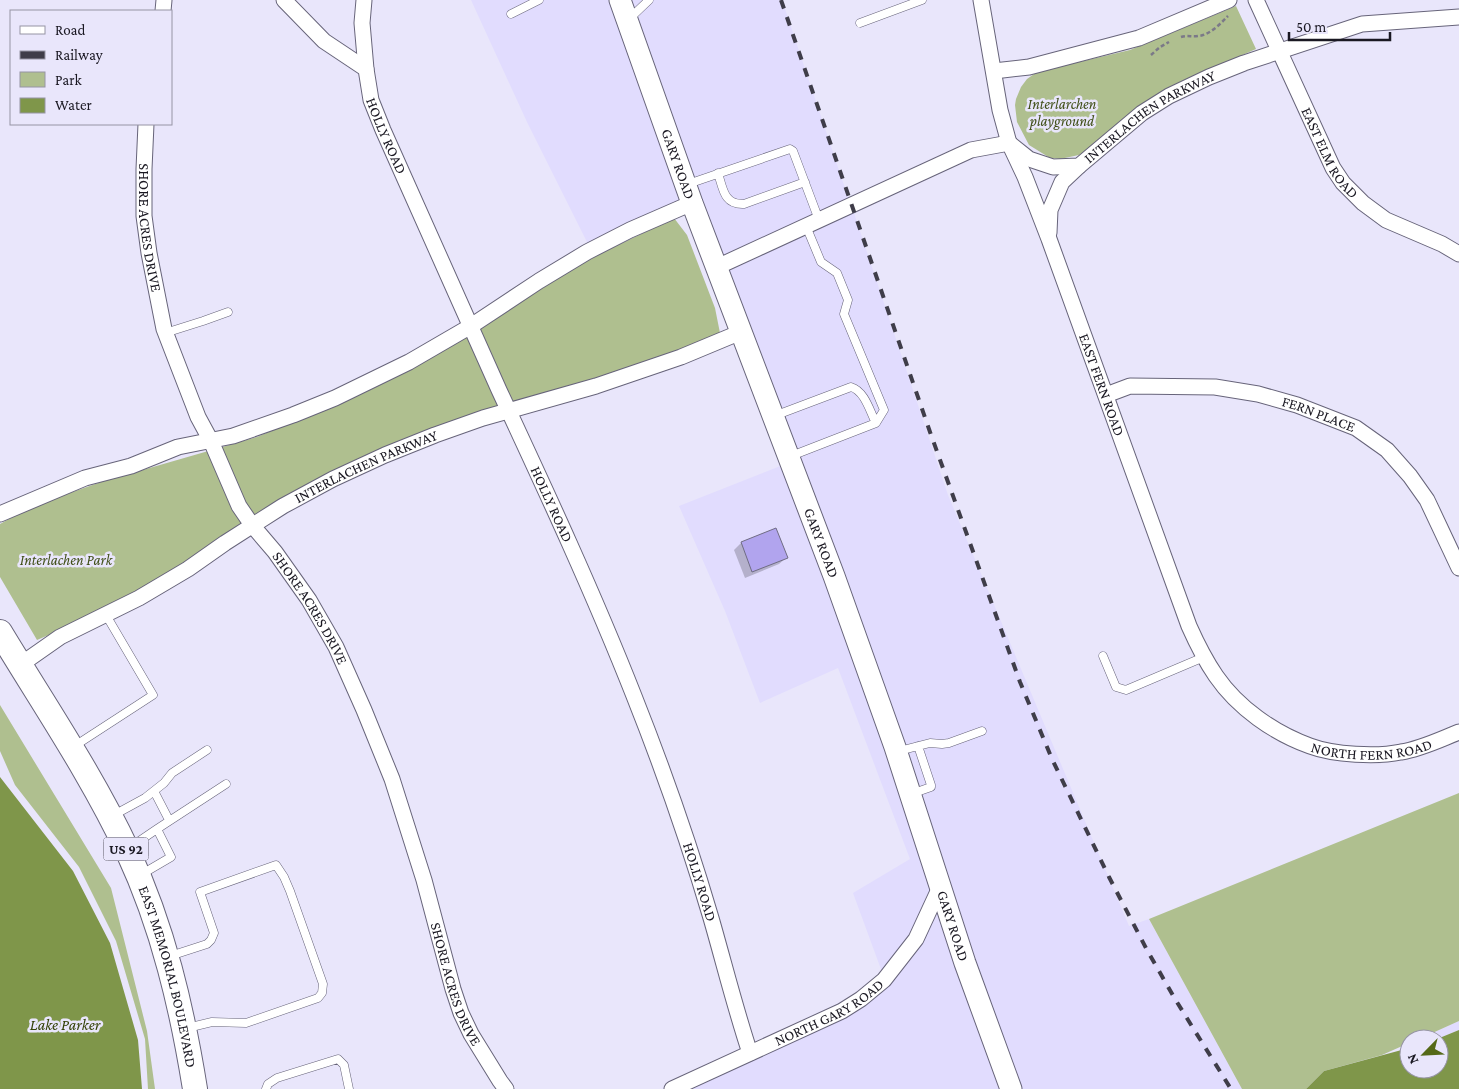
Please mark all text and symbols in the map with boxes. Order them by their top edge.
legend [10,10,172,125]
scale bar [1289,10,1390,42]
text: 50 m [1296,19,1326,35]
text: Road [55,22,86,38]
text: Railway [55,47,103,64]
street label: INTERLACHEN PARKWAY [1081,67,1218,166]
text: Park [55,72,82,88]
street label: HOLLY ROAD [363,95,410,176]
park label: Interlarchen playground [1028,96,1097,130]
text: Water [55,97,92,113]
street label: EAST ELM ROAD [1298,105,1362,202]
street label: GARY ROAD [658,127,698,201]
street label: SHORE ACRES DRIVE [136,163,164,293]
street label: EAST FERN ROAD [1076,331,1128,438]
street label: FERN PLACE [1280,393,1357,435]
street label: INTERLACHEN PARKWAY [292,427,440,506]
street label: HOLLY ROAD [528,464,576,545]
street label: GARY ROAD [801,506,842,580]
street label: SHORE ACRES DRIVE [269,549,351,667]
park label: Interlachen Park [20,552,114,568]
street label: NORTH FERN ROAD [1309,736,1434,763]
road number: US 92 [104,838,148,861]
street label: HOLLY ROAD [680,841,720,923]
street label: EAST MEMORIAL BOULEVARD [135,884,199,1069]
street label: GARY ROAD [934,888,972,963]
street label: SHORE ACRES DRIVE [428,921,484,1049]
street label: NORTH GARY ROAD [772,976,887,1049]
water label: Lake Parker [30,1016,101,1033]
north arrow [1399,1029,1449,1079]
text: N [1403,1051,1421,1067]

